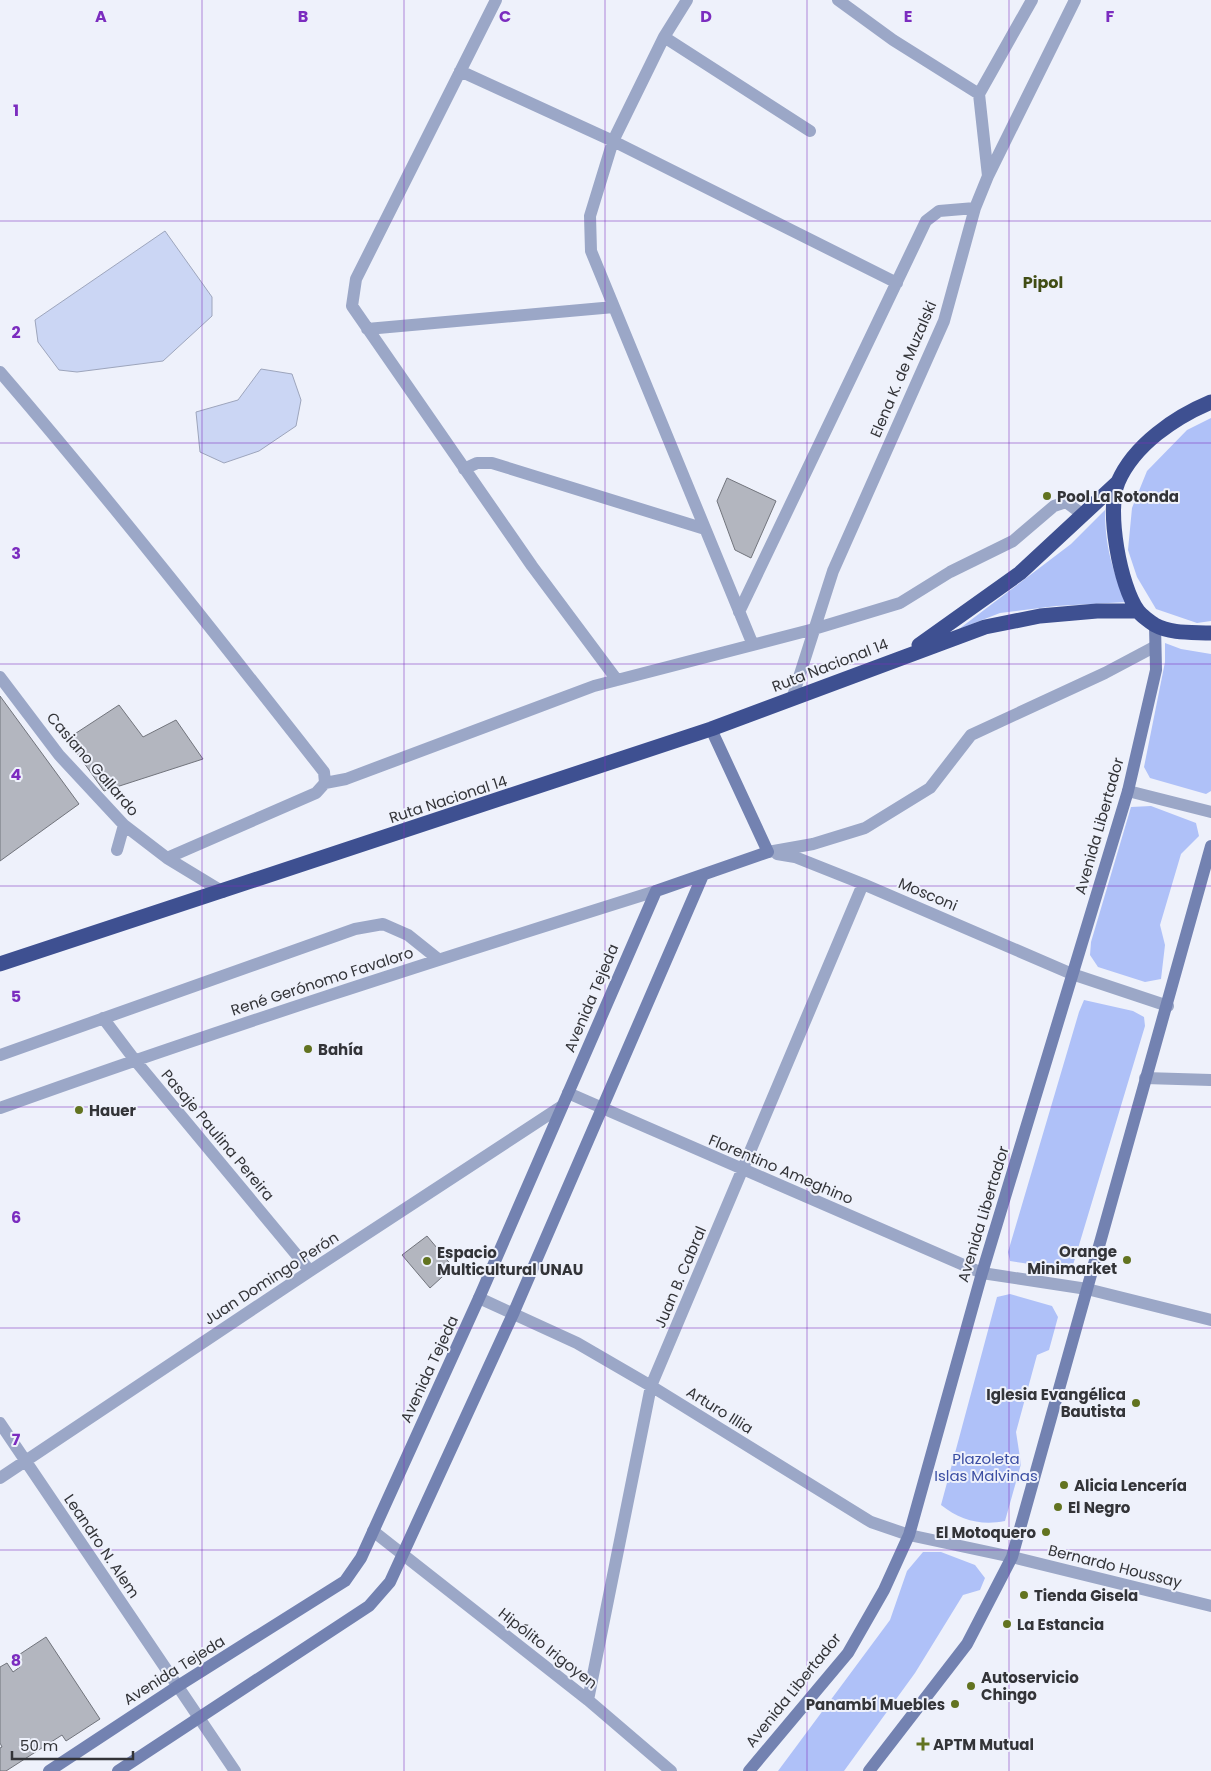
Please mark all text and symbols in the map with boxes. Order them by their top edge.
text: A [95,5,107,28]
text: B [298,5,308,28]
text: C [499,5,511,28]
text: D [700,5,712,28]
text: E [904,5,912,28]
text: F [1106,5,1115,28]
text: 1 [13,99,19,122]
district label: Pipol [1023,271,1063,294]
street label: Elena K. de Muzalski [865,297,941,441]
text: 2 [11,321,21,344]
place label: Pool La Rotonda [1057,486,1179,507]
marker: Pool La Rotonda [1041,490,1053,502]
text: 3 [11,542,21,565]
street label: Ruta Nacional 14 [769,633,891,697]
street label: Casiano Gallardo [42,708,144,820]
street label: Avenida Libertador [1069,755,1129,897]
text: 4 [11,763,22,786]
street label: Ruta Nacional 14 [386,770,510,828]
street label: Mosconi [895,872,961,916]
street label: Avenida Tejeda [559,940,623,1056]
street label: René Gerónomo Favaloro [228,942,416,1020]
text: 5 [11,985,21,1008]
place label: Bahía [318,1039,363,1060]
marker: Bahía [302,1043,314,1055]
street label: Pasaje Paulina Pereira [157,1065,279,1205]
place label: Hauer [89,1100,137,1121]
marker: Hauer [73,1104,85,1116]
street label: Florentino Ameghino [705,1129,857,1209]
street label: Avenida Libertador [952,1143,1014,1285]
text: 6 [11,1206,21,1229]
street label: Juan B. Cabral [649,1223,711,1331]
street label: Juan Domingo Perón [200,1226,342,1330]
place label: Orange Minimarket [1027,1241,1117,1279]
place label: Espacio Multicultural UNAU [437,1242,583,1280]
marker: Orange Minimarket [1121,1254,1133,1266]
marker: Espacio Multicultural UNAU [421,1255,433,1267]
street label: Avenida Tejeda [395,1312,463,1426]
street label: Arturo Illia [683,1381,757,1439]
place label: Iglesia Evangélica Bautista [986,1384,1126,1422]
marker: Iglesia Evangélica Bautista [1130,1397,1142,1409]
text: 7 [12,1428,21,1451]
park label: Plazoleta Islas Malvinas [934,1448,1038,1486]
place label: Alicia Lencería [1074,1475,1187,1496]
marker: Alicia Lencería [1058,1479,1070,1491]
street label: Leandro N. Alem [59,1490,145,1602]
place label: El Negro [1068,1497,1131,1518]
marker: El Negro [1052,1501,1064,1513]
place label: El Motoquero [936,1522,1036,1543]
marker: El Motoquero [1040,1526,1052,1538]
street label: Bernardo Houssay [1046,1539,1185,1593]
place label: Tienda Gisela [1034,1585,1138,1606]
marker: Tienda Gisela [1018,1589,1030,1601]
street label: Hipólito Irigoyen [494,1603,602,1693]
place label: La Estancia [1017,1614,1104,1635]
marker: La Estancia [1001,1618,1013,1630]
street label: Avenida Libertador [740,1628,846,1752]
street label: Avenida Tejeda [119,1630,229,1710]
text: 8 [11,1649,21,1672]
place label: Autoservicio Chingo [981,1667,1079,1705]
marker: Autoservicio Chingo [965,1680,977,1692]
place label: Panambí Muebles [806,1694,945,1715]
marker: Panambí Muebles [949,1698,961,1710]
scale bar [12,1728,134,1760]
place label: APTM Mutual [933,1734,1034,1755]
text: 50 m [20,1735,58,1756]
marker: APTM Mutual [917,1738,929,1750]

